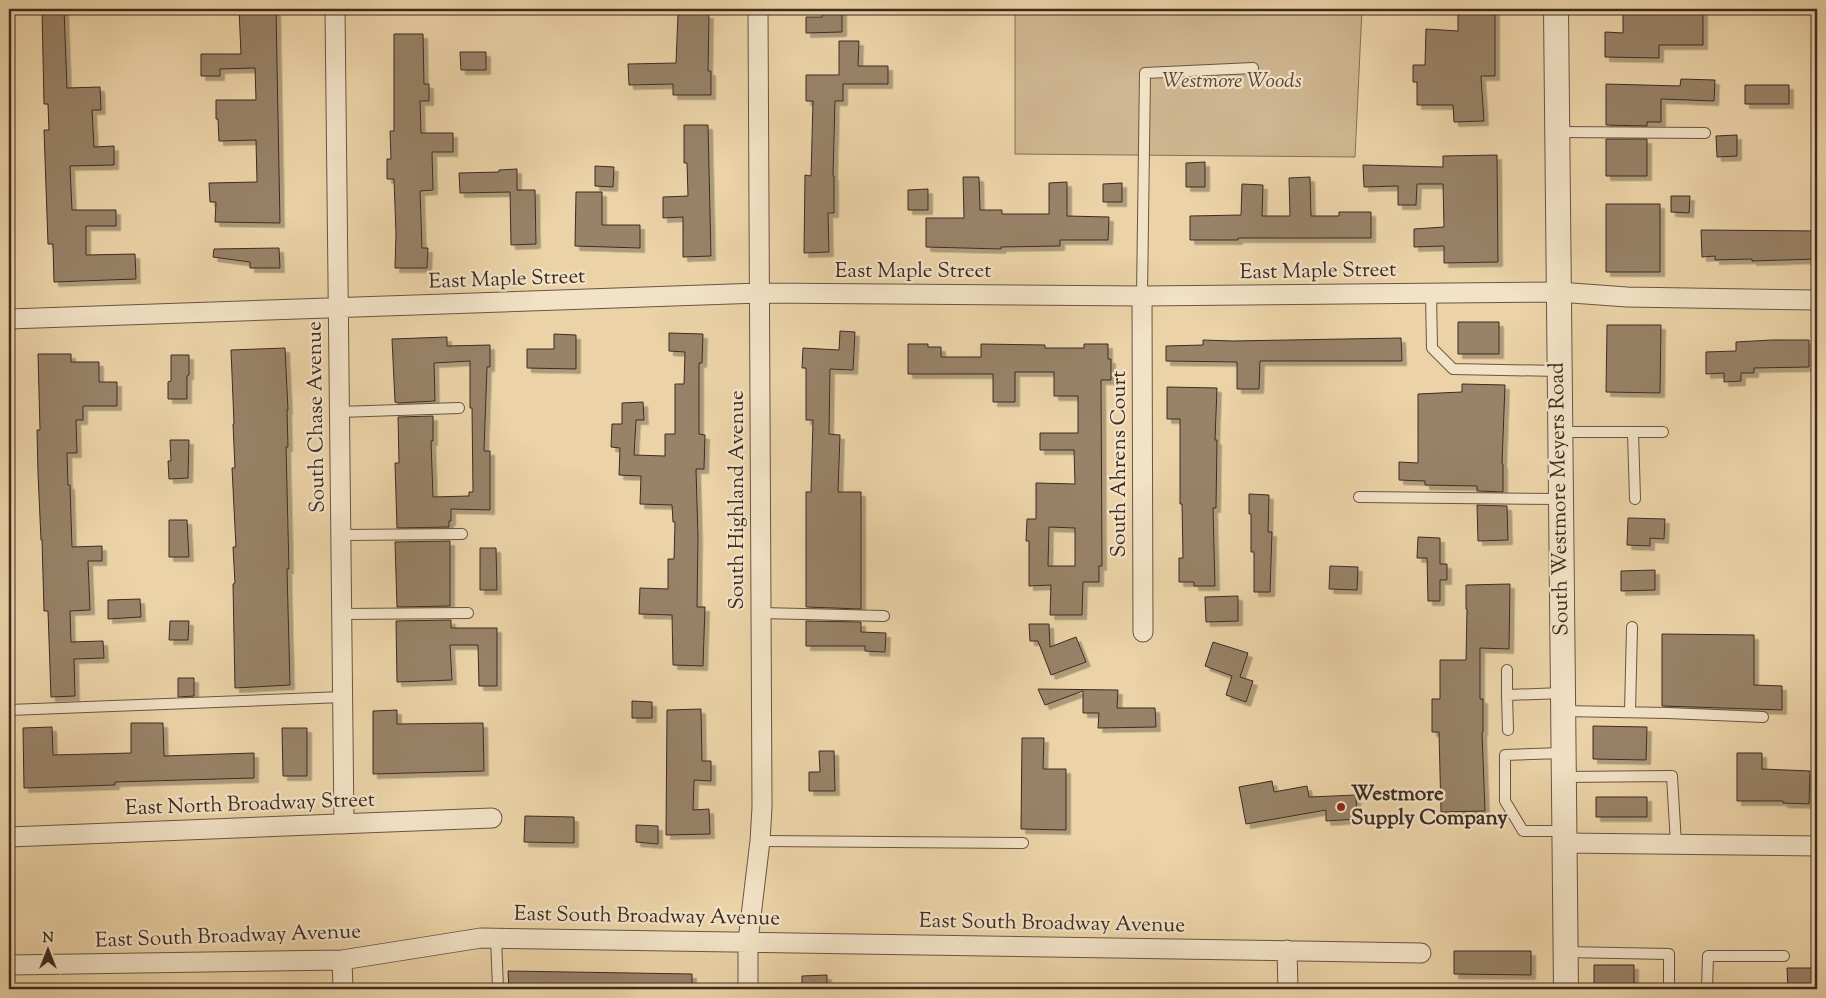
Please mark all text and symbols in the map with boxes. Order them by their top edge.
park label: Westmore Woods [1162,67,1302,97]
street label: East Maple Street [1239,256,1397,288]
street label: East Maple Street [835,257,991,287]
street label: East Maple Street [428,262,586,298]
street label: South Chase Avenue [300,321,334,513]
street label: South Westmore Meyers Road [1543,362,1577,636]
street label: South Ahrens Court [1105,370,1135,558]
street label: South Highland Avenue [723,390,753,610]
place label: Westmore Supply Company [1351,780,1508,834]
street label: East North Broadway Street [125,786,375,824]
marker: Westmore Supply Company [1335,801,1347,813]
street label: East South Broadway Avenue [514,900,780,934]
street label: East South Broadway Avenue [919,907,1185,941]
street label: East South Broadway Avenue [94,917,362,957]
north arrow [22,926,72,976]
text: N [42,929,54,949]

